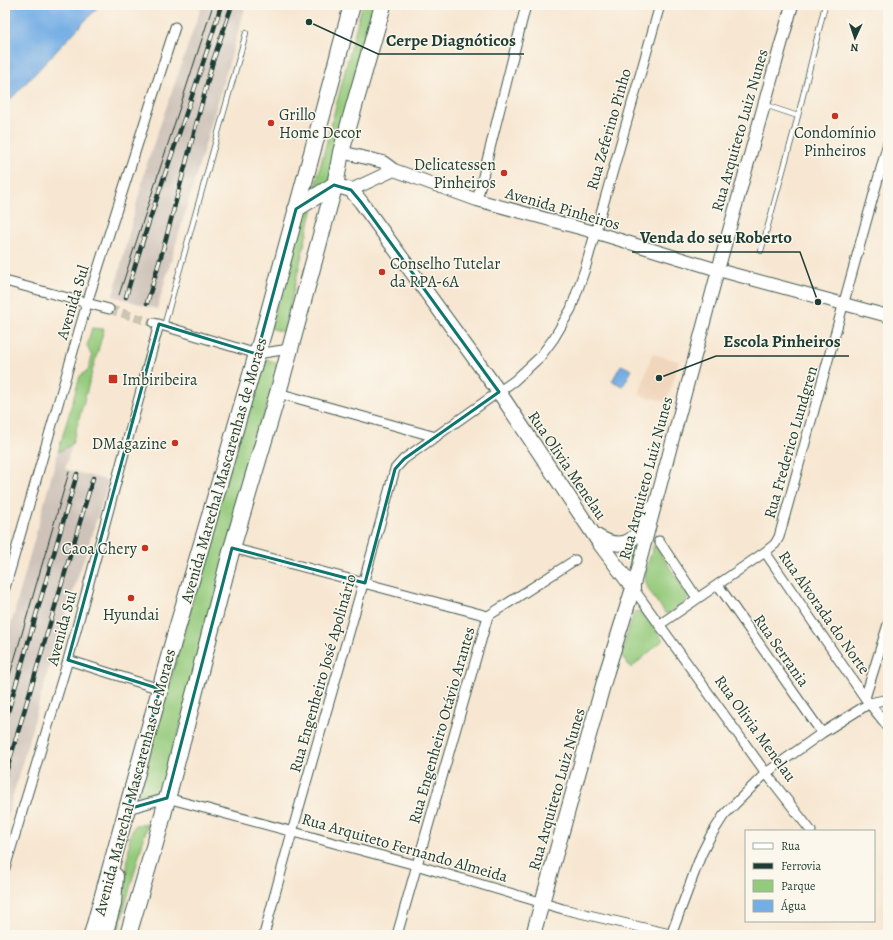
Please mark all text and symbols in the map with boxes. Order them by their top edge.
north arrow [835,18,875,58]
callout: Cerpe Diagnóticos [378,25,524,54]
text: Cerpe Diagnóticos [386,29,516,52]
text: N [850,40,859,55]
street label: Rua Arquiteto Luiz Nunes [706,46,774,214]
street label: Rua Zeferino Pinho [581,66,637,193]
place label: Grillo Home Decor [279,104,361,144]
marker: Condomínio Pinheiros [830,111,840,121]
marker: Grillo Home Decor [266,118,276,128]
place label: Condomínio Pinheiros [794,122,876,162]
place label: Delicatessen Pinheiros [414,154,496,194]
marker: Delicatessen Pinheiros [499,168,509,178]
street label: Avenida Pinheiros [502,182,623,236]
callout: Venda do seu Roberto [632,223,800,252]
text: Venda do seu Roberto [639,226,792,249]
place label: Conselho Tutelar da RPA-6A [390,253,500,293]
street label: Avenida Sul [51,262,95,343]
marker: Conselho Tutelar da RPA-6A [377,267,387,277]
callout: Escola Pinheiros [716,327,849,356]
text: Escola Pinheiros [723,330,841,353]
street label: Avenida Marechal Mascarenhas de Moraes [175,335,272,607]
street label: Rua Frederico Lundgren [759,363,823,521]
place label: Imbiribeira [122,369,198,391]
marker: Imbiribeira [107,373,119,385]
street label: Rua Arquiteto Luiz Nunes [614,394,678,562]
street label: Rua Olivia Menelau [523,407,612,524]
place label: DMagazine [92,433,167,455]
marker: DMagazine [170,438,180,448]
place label: Caoa Chery [62,538,138,560]
marker: Caoa Chery [140,543,150,553]
street label: Rua Alvorada do Norte [773,546,875,679]
street label: Rua Engenheiro José Apolinário [284,571,362,775]
street label: Avenida Sul [41,588,83,669]
marker: Hyundai [126,593,136,603]
place label: Hyundai [103,604,159,626]
street label: Rua Serrania [748,610,815,692]
street label: Rua Engenheiro Otávio Arantes [403,624,481,826]
street label: Avenida Marechal Mascarenhas de Moraes [88,646,181,919]
street label: Rua Olivia Menelau [709,671,802,787]
street label: Rua Arquiteto Luiz Nunes [523,705,591,873]
street label: Rua Arquiteto Fernando Almeida [299,808,511,888]
legend [745,830,875,922]
text: Rua [781,838,800,854]
text: Ferrovia [781,858,822,874]
text: Parque [781,878,816,894]
text: Água [780,898,807,914]

